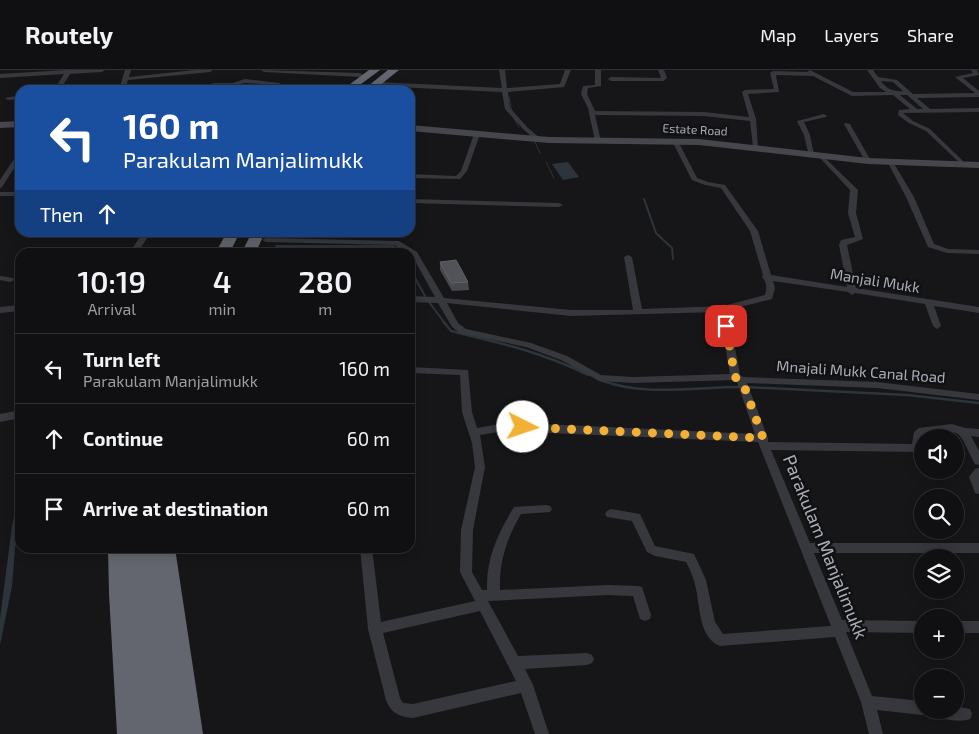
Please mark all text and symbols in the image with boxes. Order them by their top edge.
text: Routely [25,20,113,49]
text: Map [760,24,796,46]
text: Layers [824,24,879,46]
text: Share [907,24,954,46]
text: 160 m [123,104,219,146]
icon: left [40,105,105,170]
street label: Estate Road [662,120,728,138]
text: Parakulam Manjalimukk [123,146,363,172]
icon: ahead [93,200,121,228]
text: Then [40,203,83,226]
text: 10:19 [77,263,146,299]
text: 4 [213,263,232,299]
text: 280 [298,263,353,299]
street label: Manjali Mukk [829,264,922,297]
text: Arrival [87,299,136,318]
text: min [209,299,236,318]
text: m [318,299,332,318]
pin [705,305,747,347]
icon: arrive [712,312,740,340]
text: Turn left [83,348,160,371]
icon: left [40,355,68,383]
street label: Mnajali Mukk Canal Road [776,356,946,387]
text: 160 m [339,357,390,380]
text: Parakulam Manjalimukk [83,371,258,390]
position arrow [496,400,548,452]
icon: ahead [40,425,68,453]
text: Continue [83,427,163,450]
text: 60 m [347,427,390,450]
map controls [914,429,964,719]
button: sound [914,429,964,479]
street label: Parakulam Manjalimukk [779,451,873,642]
button: search [914,489,964,539]
icon: arrive [40,495,68,523]
text: Arrive at destination [83,497,268,520]
text: 60 m [347,497,390,520]
button: layers [914,549,964,599]
button: + [914,609,964,659]
button: − [914,669,964,719]

